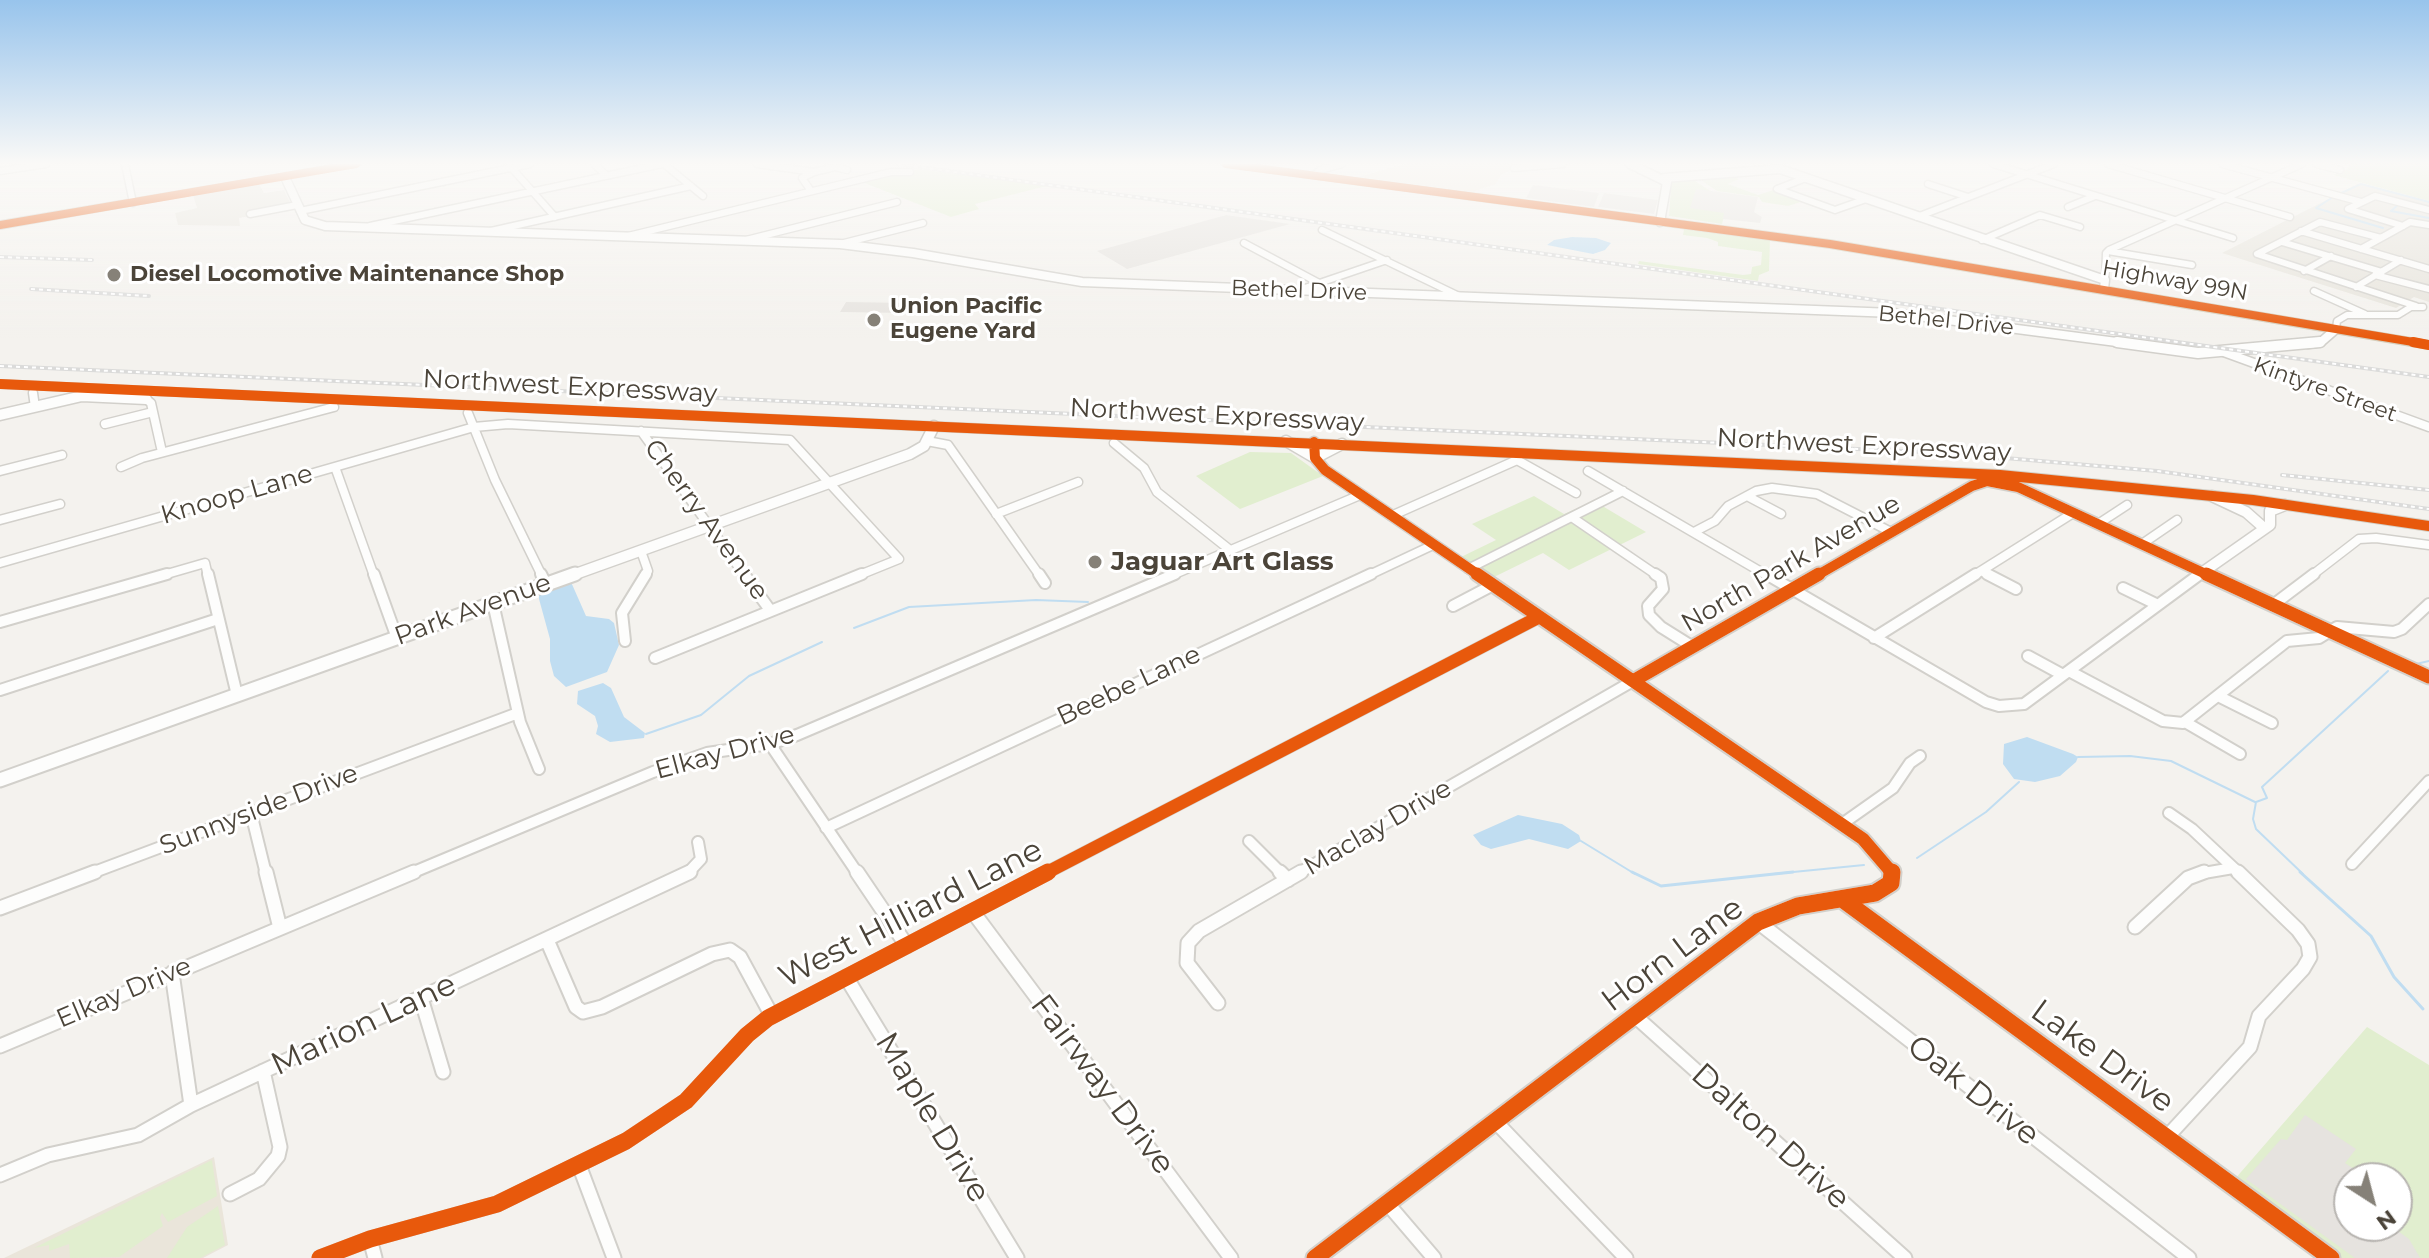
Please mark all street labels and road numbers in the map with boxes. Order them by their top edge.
street label: Highway 99N [2100,255,2250,307]
street label: Bethel Drive [1230,275,1368,307]
street label: Bethel Drive [1877,301,2015,341]
street label: Kintyre Street [2250,352,2400,428]
street label: Northwest Expressway [422,364,718,410]
street label: Northwest Expressway [1069,393,1365,439]
street label: Northwest Expressway [1716,423,2012,469]
street label: Cherry Avenue [637,433,775,607]
street label: Knoop Lane [157,458,317,532]
street label: North Park Avenue [1676,489,1906,639]
street label: Park Avenue [390,567,556,653]
street label: Beebe Lane [1052,639,1206,733]
street label: Elkay Drive [652,719,798,787]
street label: Sunnyside Drive [155,758,363,862]
street label: Maclay Drive [1299,773,1457,883]
street label: West Hilliard Lane [773,831,1049,997]
street label: Horn Lane [1595,889,1751,1021]
street label: Elkay Drive [52,951,196,1035]
street label: Marion Lane [266,965,462,1085]
street label: Fairway Drive [1022,987,1182,1183]
street label: Lake Drive [2023,992,2181,1122]
street label: Maple Drive [866,1026,998,1210]
street label: Oak Drive [1899,1028,2047,1154]
street label: Dalton Drive [1683,1056,1857,1218]

